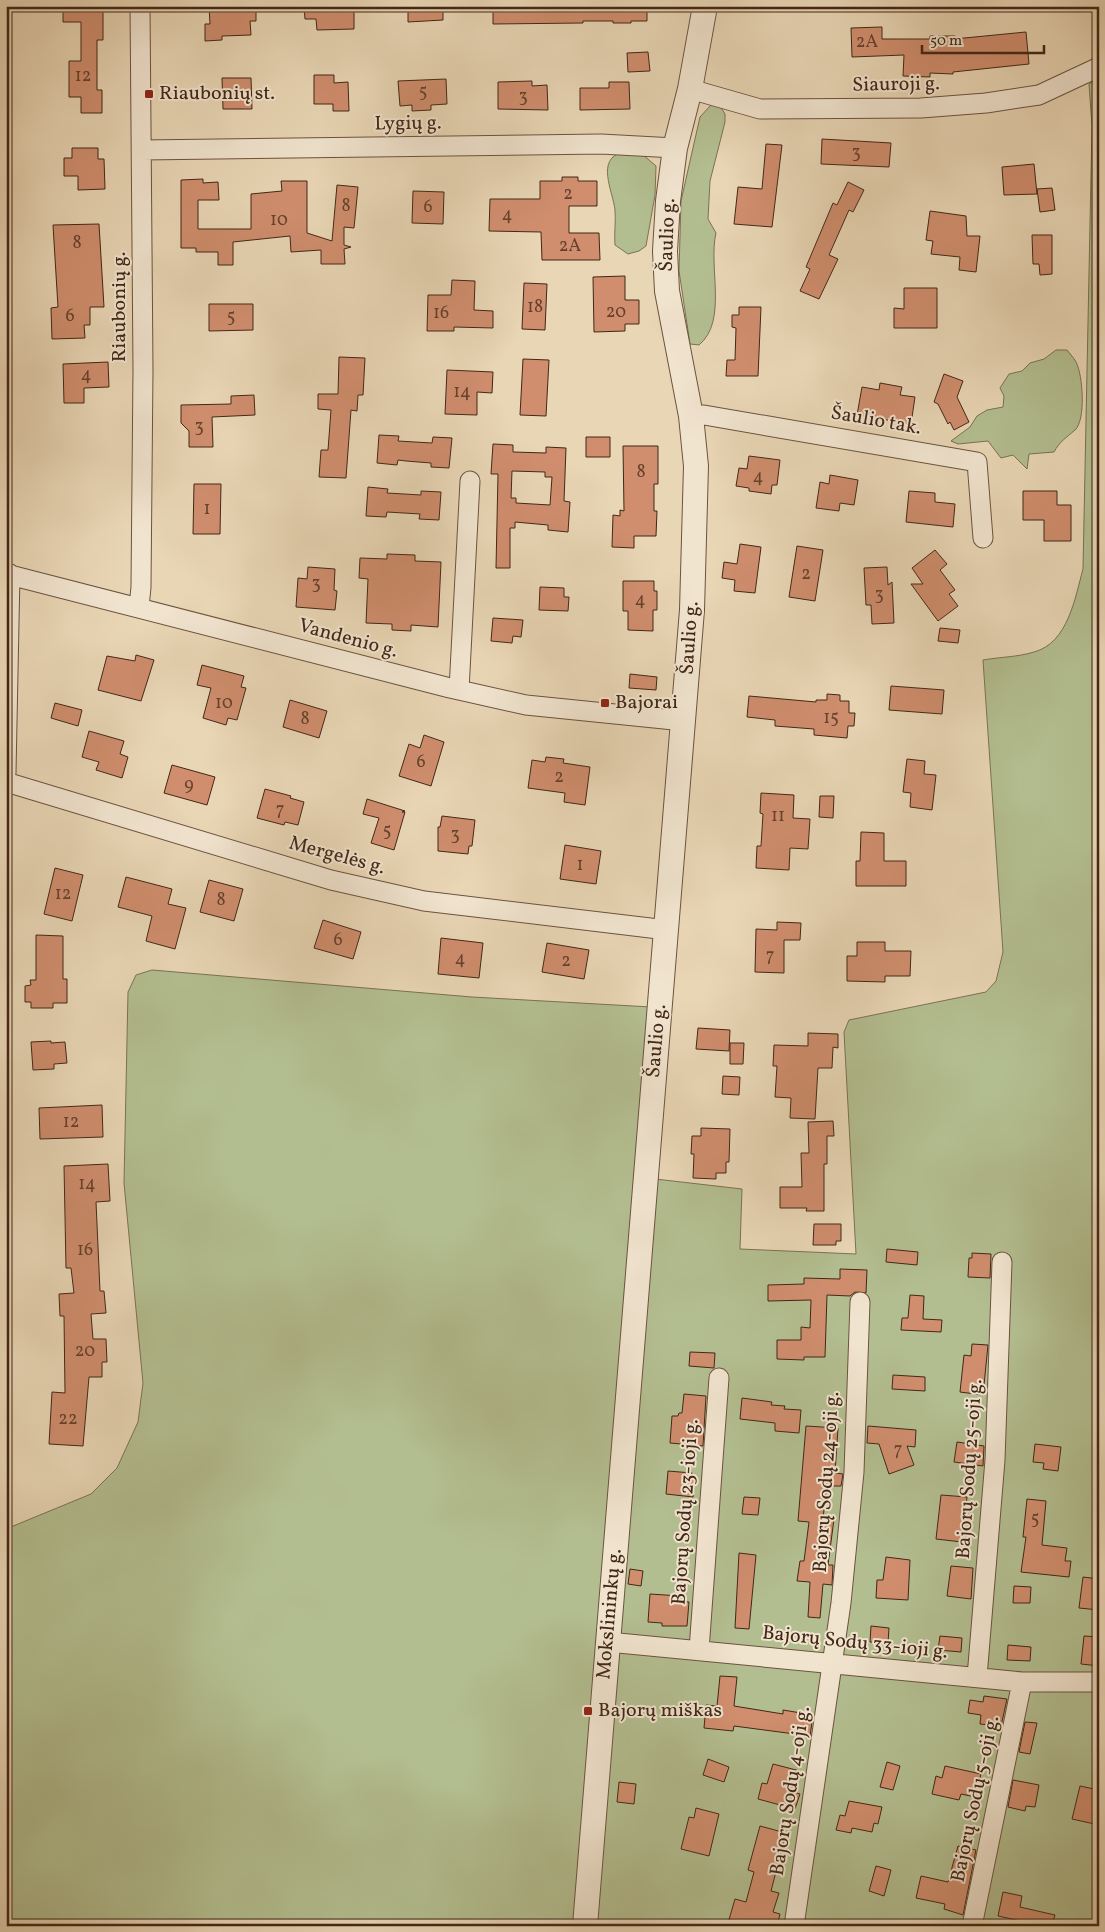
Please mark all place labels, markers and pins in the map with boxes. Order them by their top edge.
place label: Riaubonių st. [159,80,275,108]
marker: Riaubonių st. [143,88,155,100]
place label: Bajorai [615,689,678,717]
marker: Bajorai [599,697,611,709]
place label: Bajorų miškas [598,1697,722,1725]
marker: Bajorų miškas [582,1705,594,1717]

